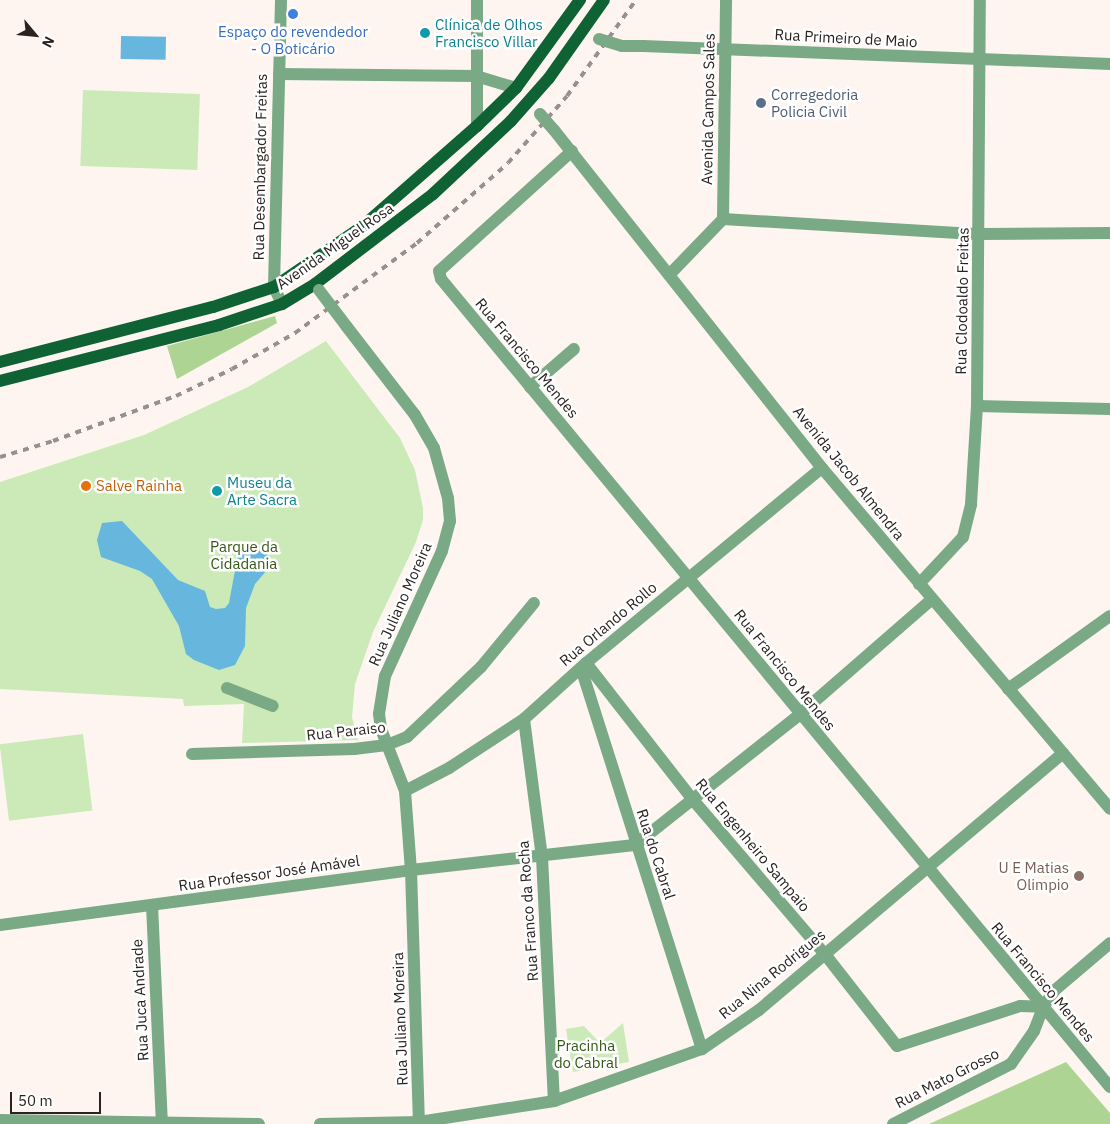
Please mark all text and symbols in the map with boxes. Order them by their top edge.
marker: Espaço do revendedor - O Boticário [287,8,299,20]
north arrow [10,10,60,60]
place label: Clínica de Olhos Francisco Villar [435,15,543,50]
place label: Espaço do revendedor - O Boticário [218,22,368,57]
street label: Rua Primeiro de Maio [774,25,918,51]
marker: Clínica de Olhos Francisco Villar [419,27,431,39]
text: N [38,33,59,51]
street label: Avenida Campos Sales [698,33,718,185]
street label: Rua Desembargador Freitas [249,74,271,260]
place label: Corregedoria Policia Civil [771,85,858,120]
marker: Corregedoria Policia Civil [755,97,767,109]
street label: Avenida Miguel Rosa [273,199,397,293]
street label: Rua Clodoaldo Freitas [952,227,972,375]
street label: Rua Francisco Mendes [472,294,582,422]
street label: Avenida Jacob Almendra [790,403,908,543]
place label: Museu da Arte Sacra [227,473,297,508]
place label: Salve Rainha [96,477,182,495]
marker: Salve Rainha [80,480,92,492]
marker: Museu da Arte Sacra [211,485,223,497]
park label: Parque da Cidadania [210,537,278,572]
street label: Rua Juliano Moreira [365,539,435,669]
street label: Rua Orlando Rollo [556,578,660,670]
street label: Rua Francisco Mendes [731,606,839,734]
street label: Rua Paraiso [306,718,386,744]
street label: Rua Engenheiro Sampaio [692,775,814,915]
street label: Rua do Cabral [633,807,679,901]
street label: Rua Franco da Rocha [514,840,542,982]
street label: Rua Professor José Amável [177,851,361,895]
place label: U E Matias Olimpio [998,858,1069,893]
marker: U E Matias Olimpio [1073,870,1085,882]
street label: Rua Francisco Mendes [988,918,1098,1046]
street label: Rua Nina Rodrigues [715,926,829,1022]
street label: Rua Juca Andrade [128,939,152,1061]
street label: Rua Juliano Moreira [389,952,411,1086]
park label: Pracinha do Cabral [554,1036,618,1071]
street label: Rua Mato Grosso [892,1044,1002,1112]
scale bar [12,1082,104,1114]
text: 50 m [18,1091,53,1110]

